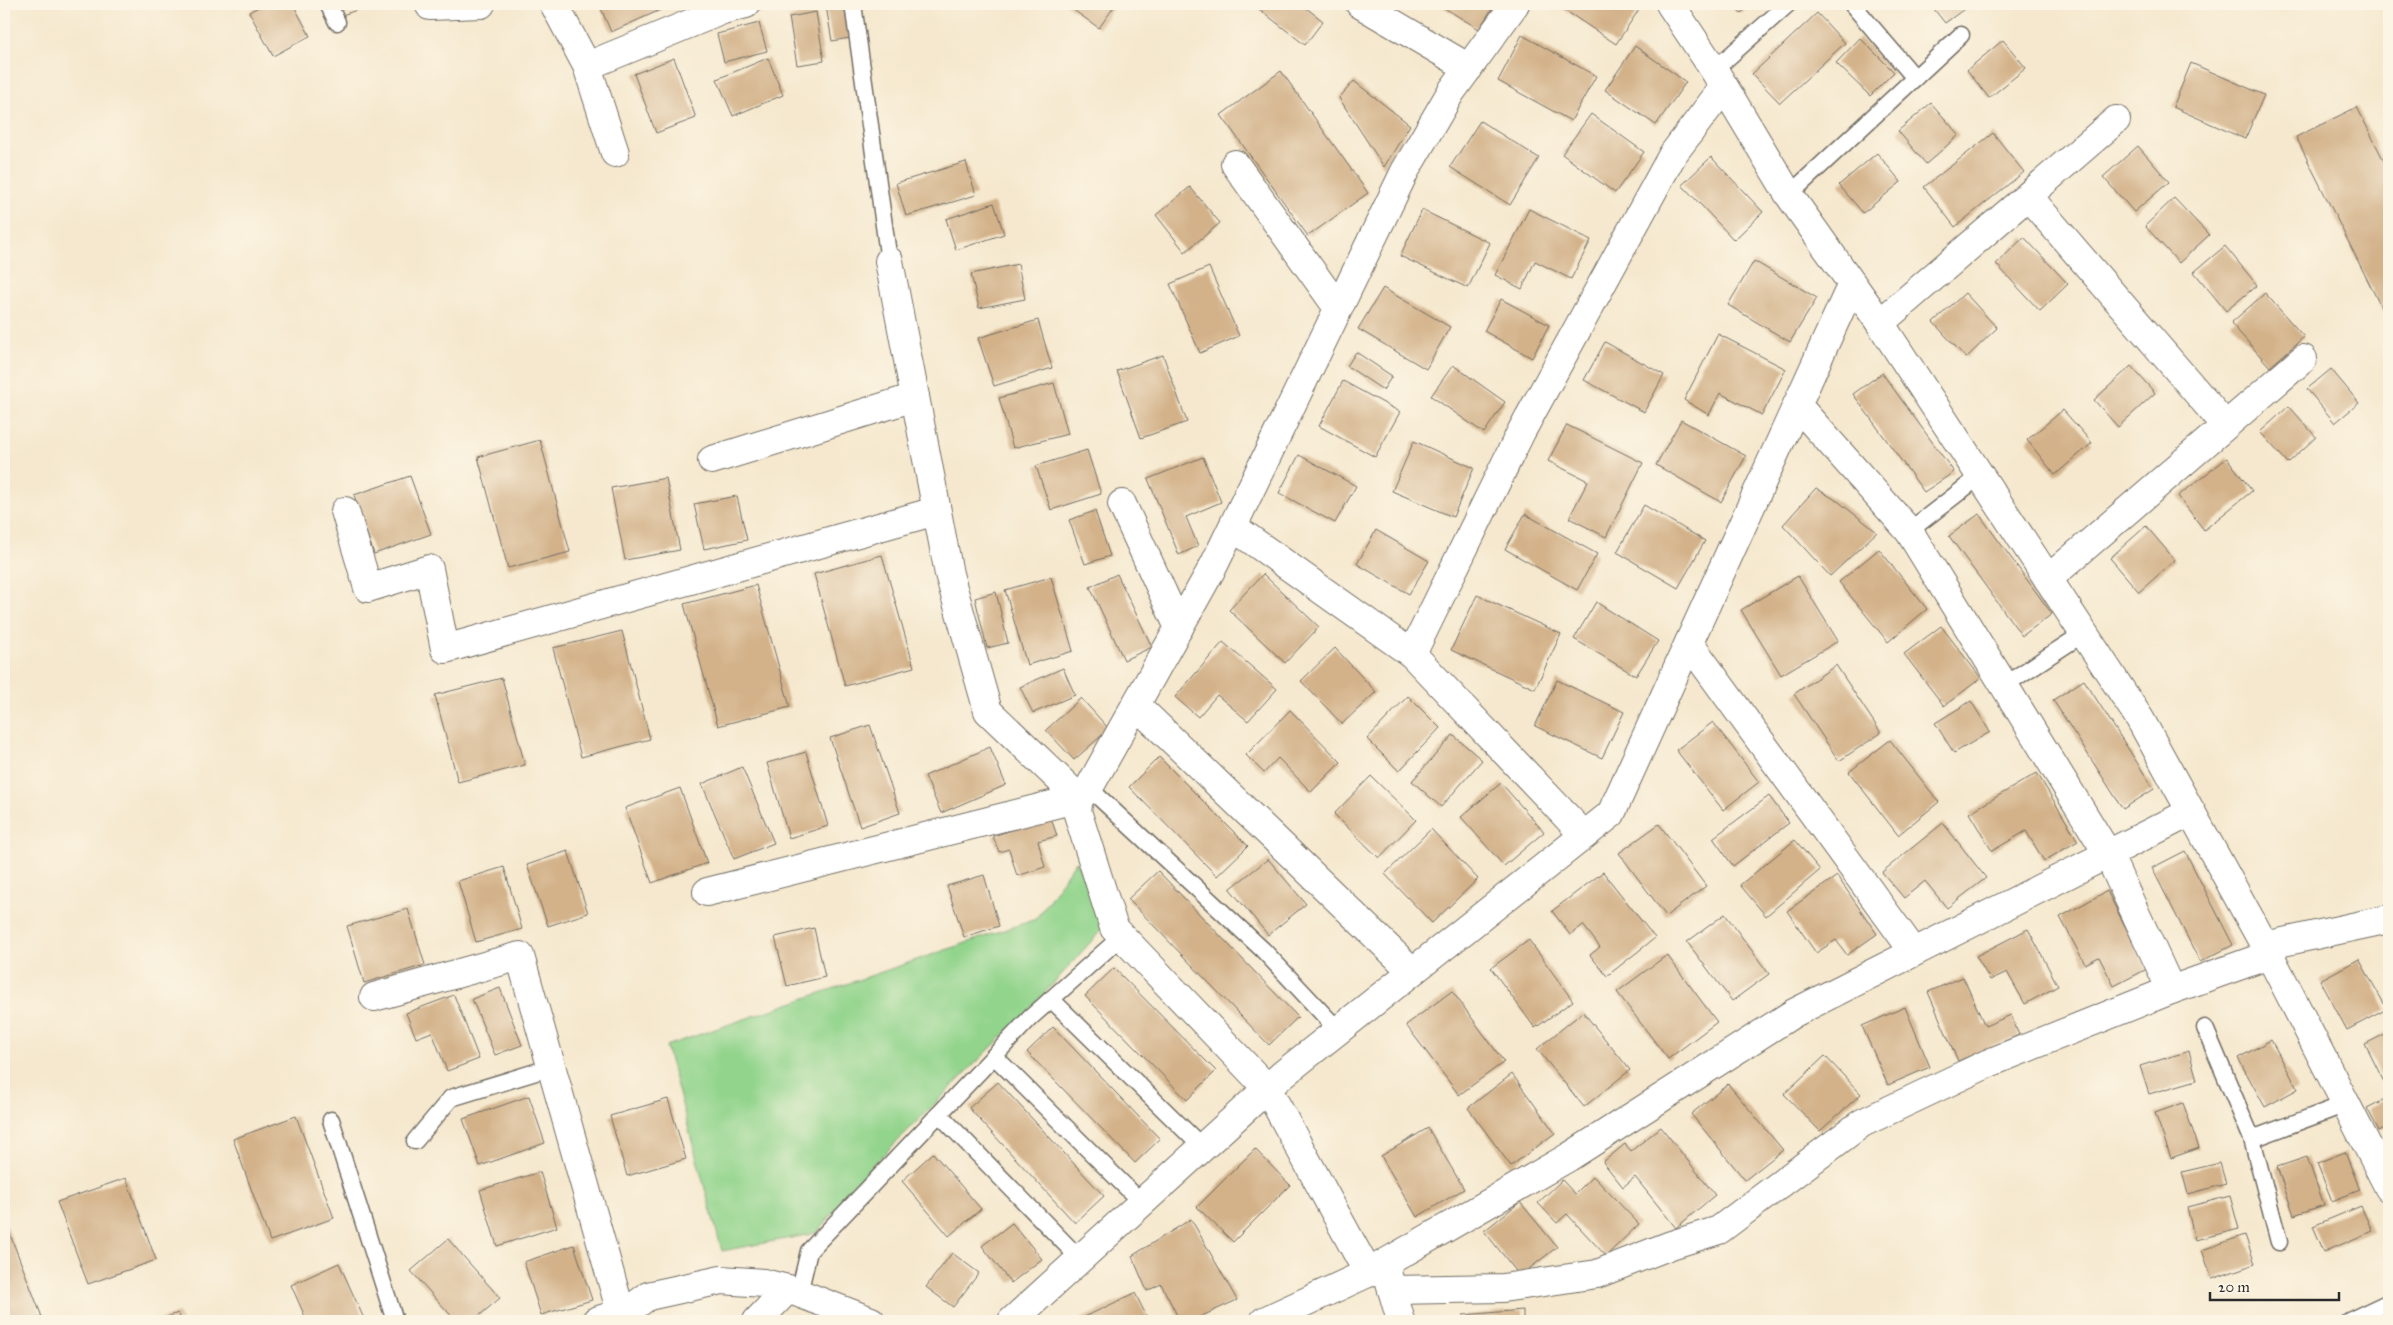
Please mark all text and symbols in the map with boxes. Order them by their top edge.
scale bar [2210,1270,2339,1302]
text: 20 m [2218,1278,2250,1296]

